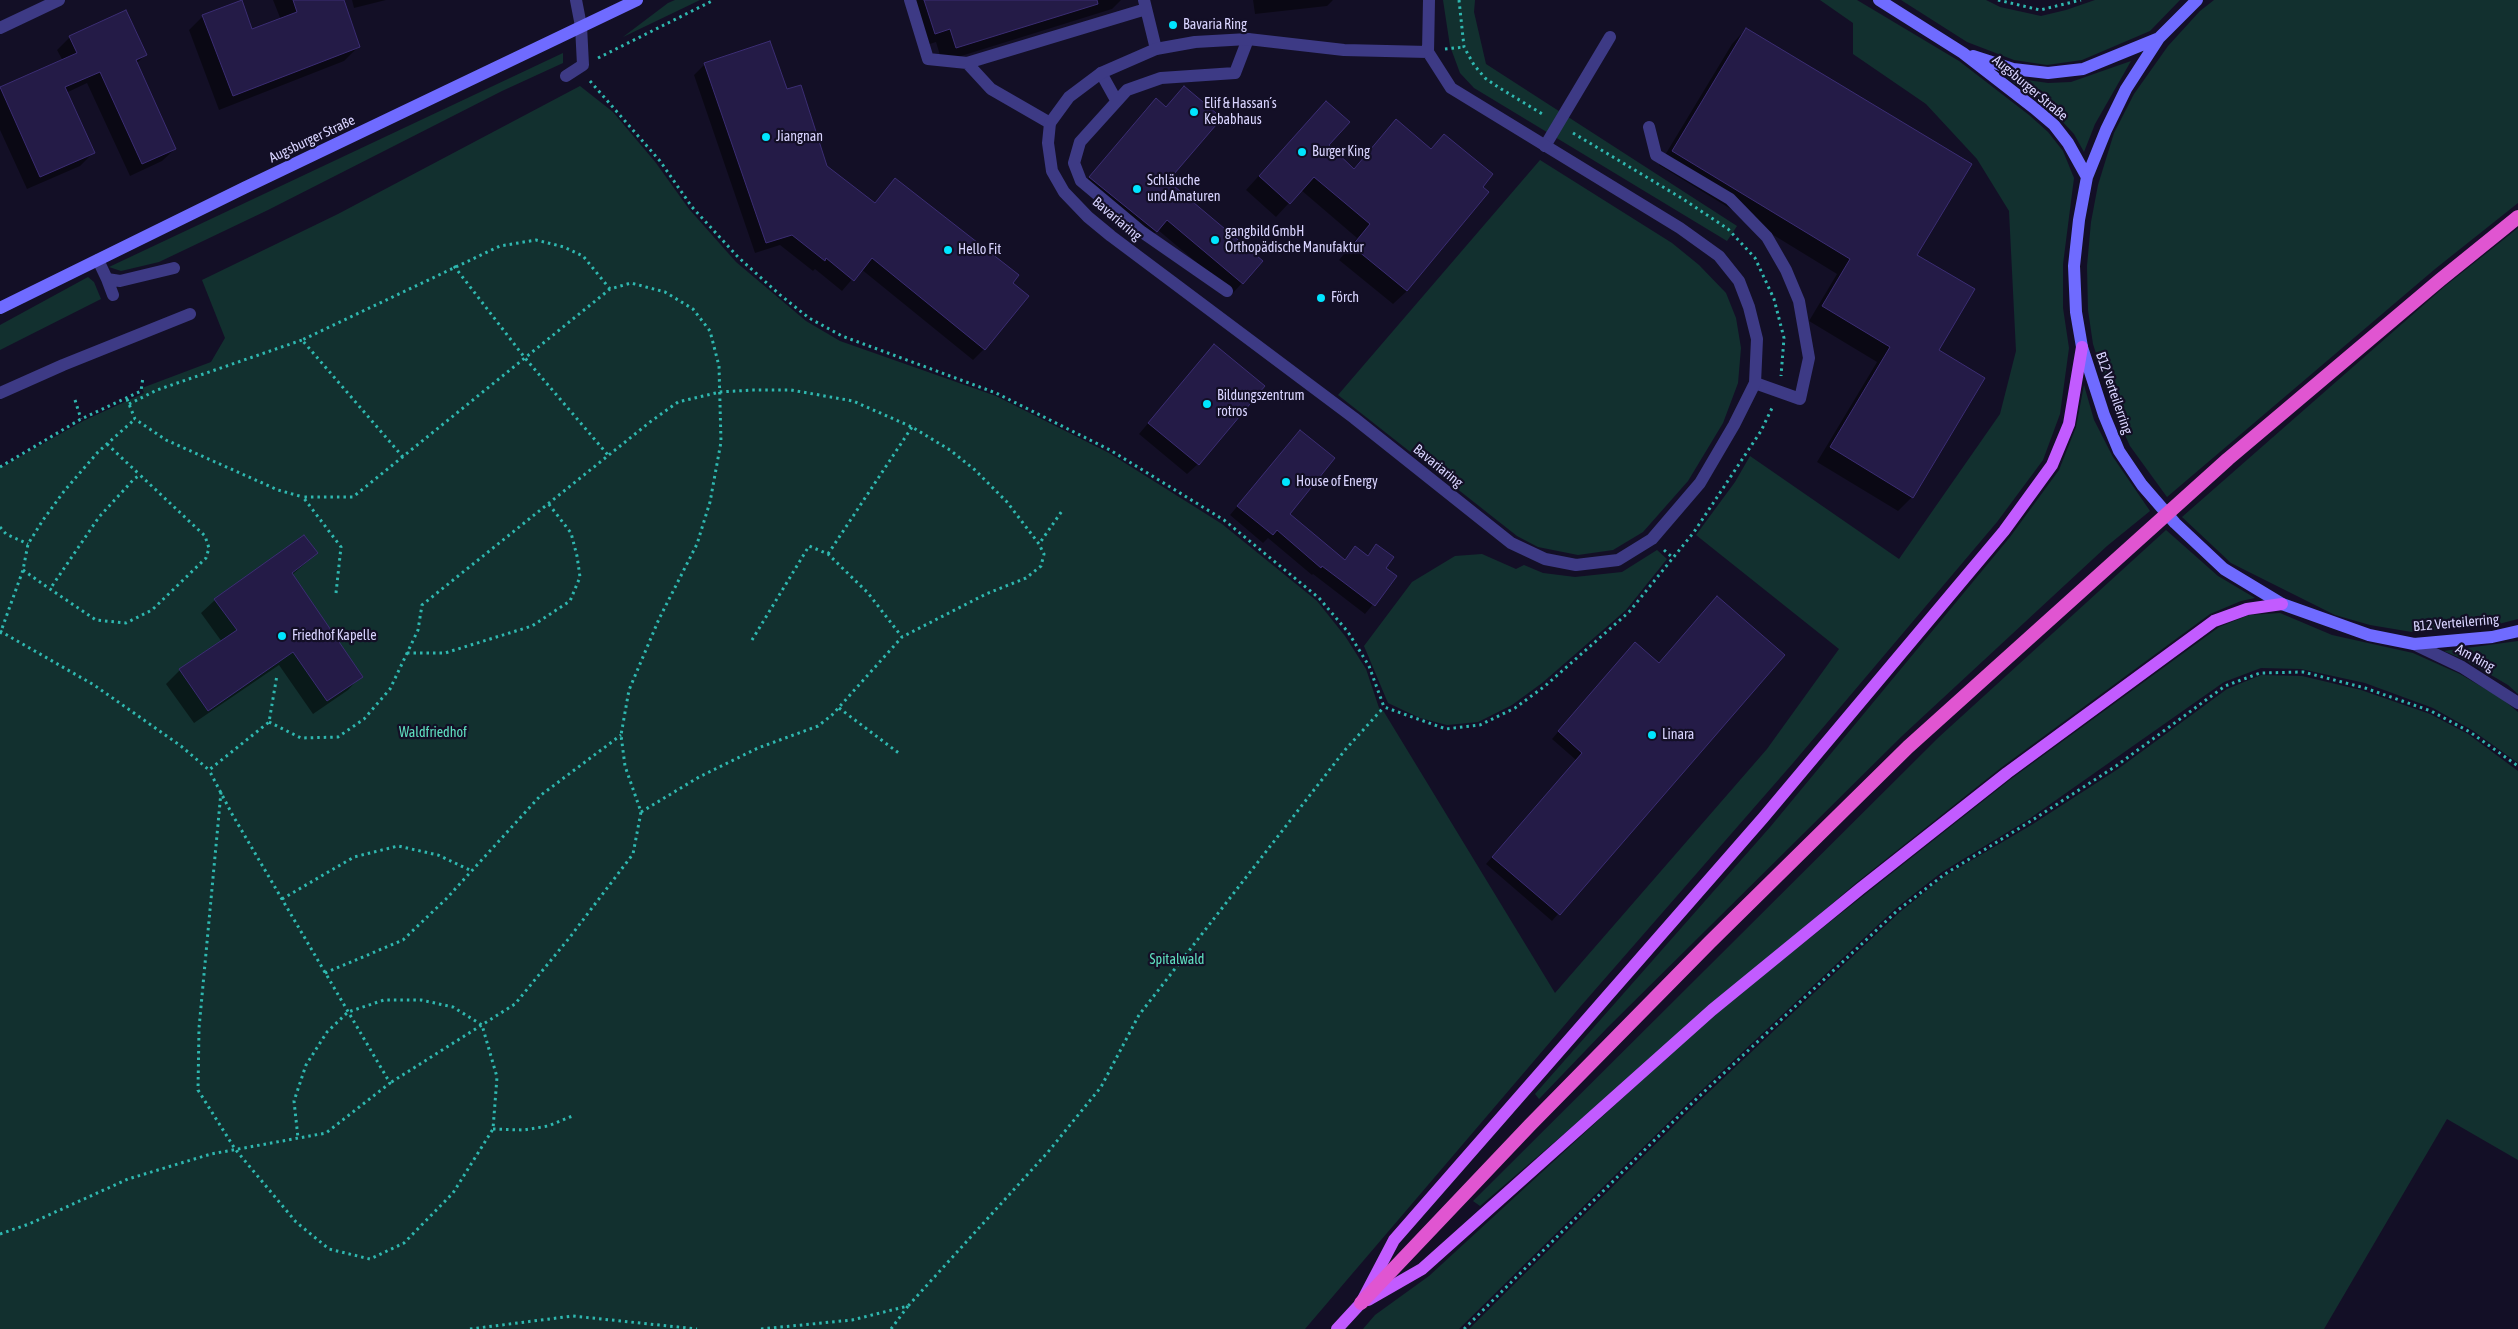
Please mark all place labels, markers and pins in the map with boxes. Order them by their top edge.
place label: Bavaria Ring [1183,17,1247,33]
marker: Bavaria Ring [1167,19,1179,31]
place label: Elif & Hassan´s Kebabhaus [1204,96,1277,128]
marker: Elif & Hassan´s Kebabhaus [1188,106,1200,118]
place label: Jiangnan [776,129,823,145]
marker: Jiangnan [760,131,772,143]
place label: Burger King [1312,144,1370,160]
marker: Burger King [1296,146,1308,158]
place label: Schläuche und Amaturen [1147,173,1221,206]
marker: Schläuche und Amaturen [1131,183,1143,195]
place label: gangbild GmbH Orthopädische Manufaktur [1225,224,1364,256]
marker: gangbild GmbH Orthopädische Manufaktur [1209,234,1221,246]
place label: Hello Fit [958,242,1001,258]
marker: Hello Fit [942,244,954,256]
place label: Förch [1331,290,1359,306]
marker: Förch [1315,292,1327,304]
place label: Bildungszentrum rotros [1217,388,1305,421]
marker: Bildungszentrum rotros [1201,398,1213,410]
place label: House of Energy [1296,474,1378,490]
marker: House of Energy [1280,476,1292,488]
place label: Friedhof Kapelle [292,628,377,644]
marker: Friedhof Kapelle [276,630,288,642]
place label: Linara [1662,727,1694,743]
marker: Linara [1646,729,1658,741]

